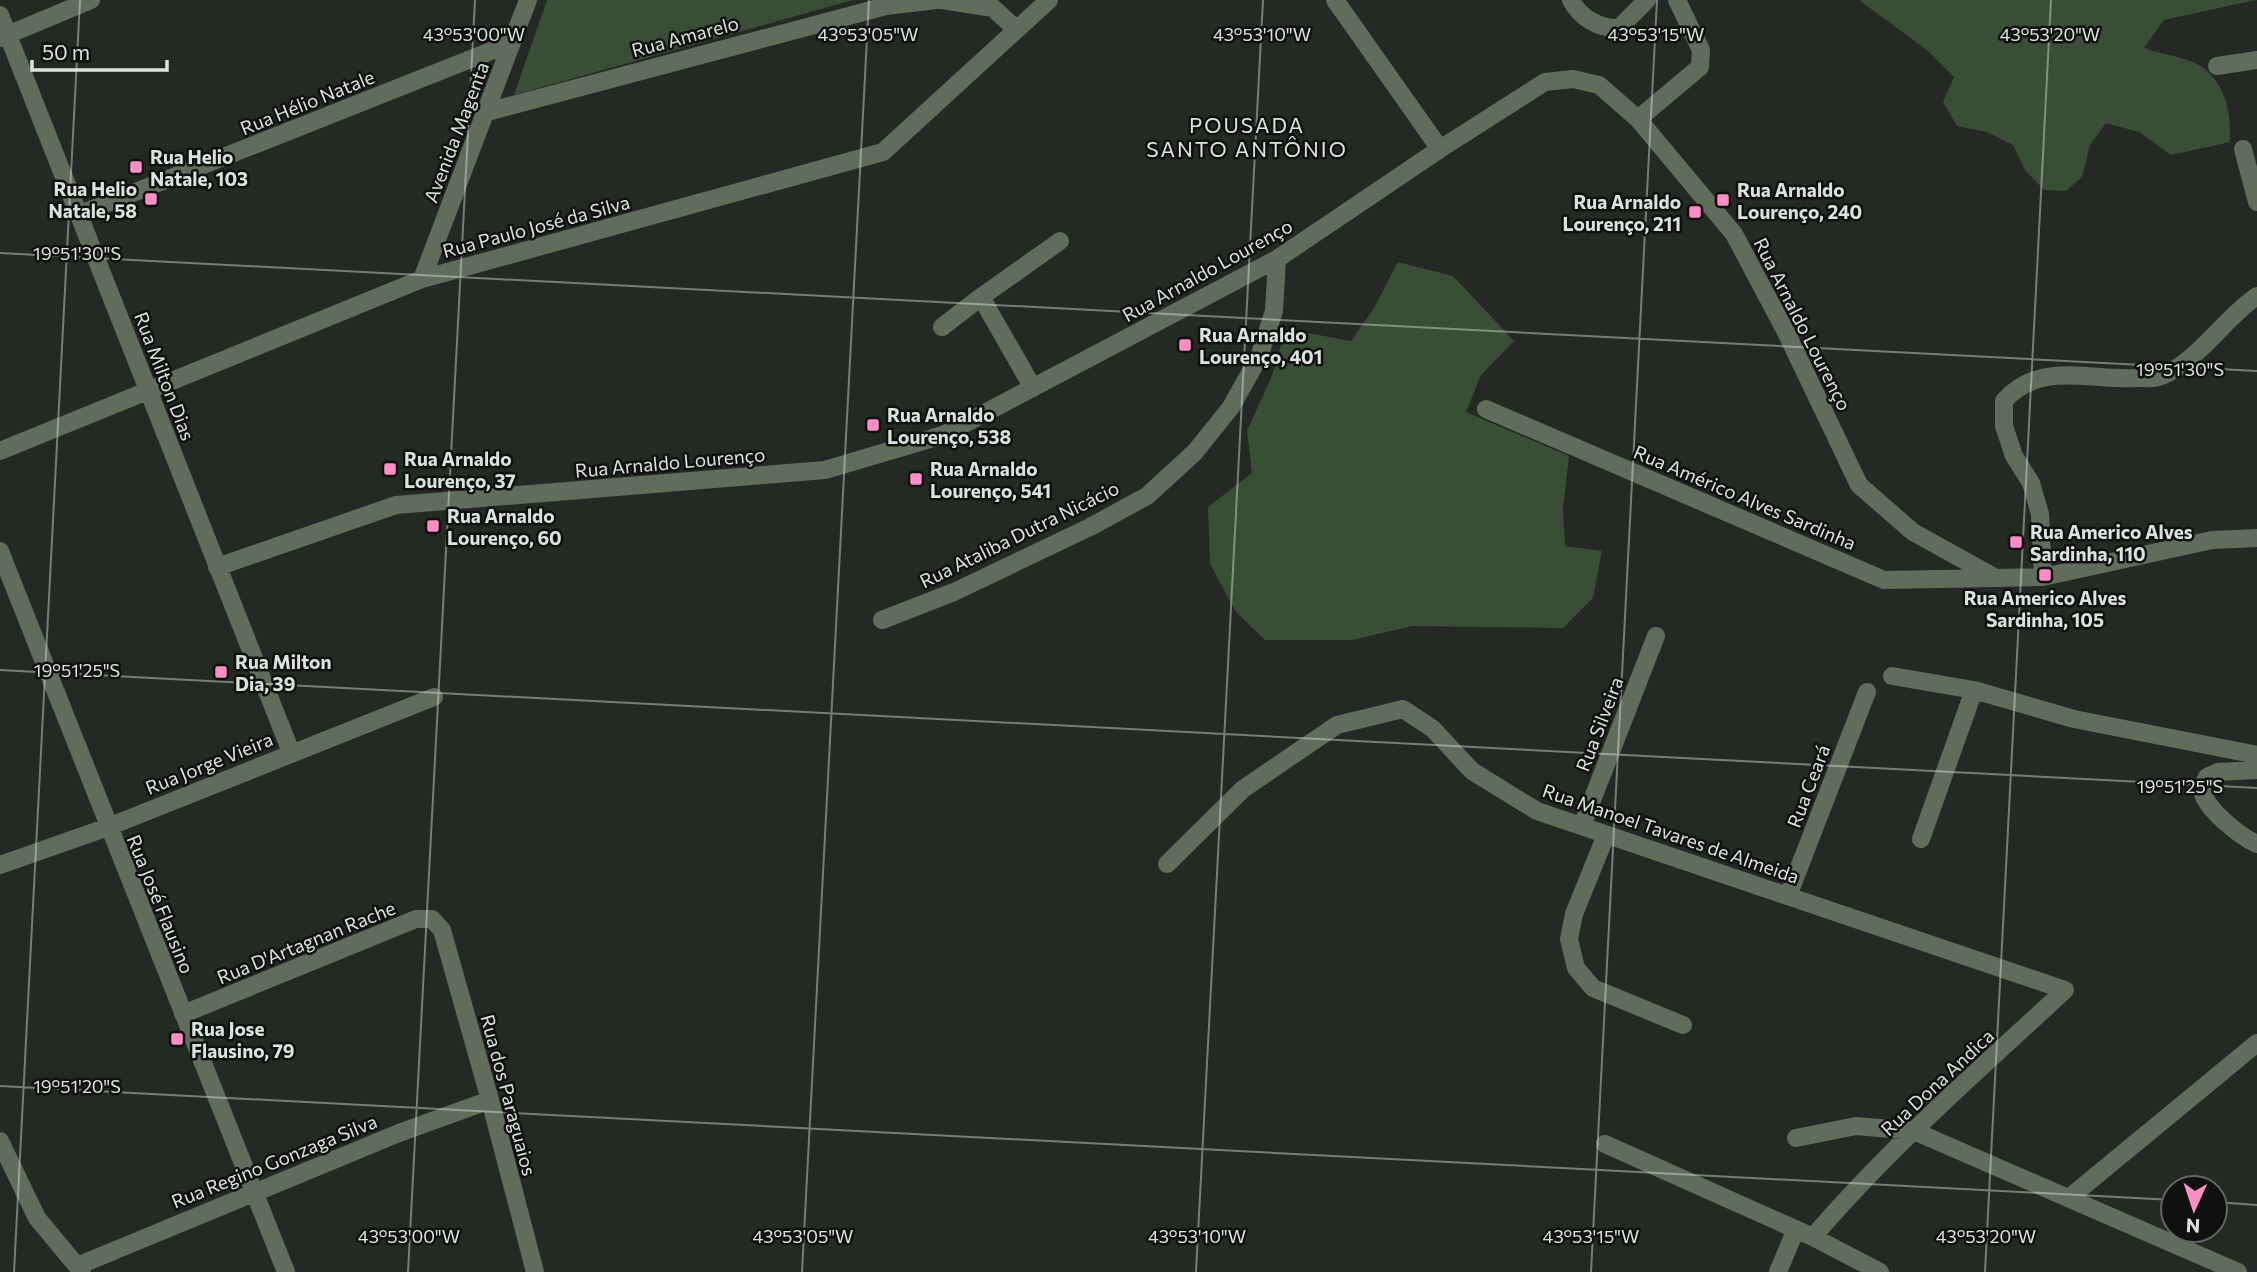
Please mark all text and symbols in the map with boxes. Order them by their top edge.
street label: Rua Amarelo [629,11,741,61]
text: 43°53'00"W [423,23,525,45]
text: 43°53'05"W [818,23,918,45]
text: 43°53'10"W [1213,23,1311,45]
text: 43°53'15"W [1608,23,1704,45]
text: 43°53'20"W [2000,23,2100,45]
scale bar [32,28,166,72]
text: 50 m [42,39,90,64]
street label: Avenida Magenta [419,58,493,206]
street label: Rua Hélio Natale [237,65,377,139]
district label: POUSADA SANTO ANTÔNIO [1146,112,1348,161]
place label: Rua Helio Natale, 103 [150,145,248,190]
marker: Rua Helio Natale, 103 [128,159,144,175]
place label: Rua Helio Natale, 58 [48,177,137,222]
place label: Rua Arnaldo Lourenço, 240 [1737,178,1862,223]
street label: Rua Paulo José da Silva [440,190,632,262]
place label: Rua Arnaldo Lourenço, 211 [1563,190,1681,235]
marker: Rua Helio Natale, 58 [143,191,159,207]
marker: Rua Arnaldo Lourenço, 240 [1715,192,1731,208]
marker: Rua Arnaldo Lourenço, 211 [1687,204,1703,220]
street label: Rua Arnaldo Lourenço [1118,214,1296,326]
street label: Rua Arnaldo Lourenço [1749,234,1857,414]
text: 19°51'30"S [33,242,121,264]
street label: Rua Milton Dias [130,309,200,443]
place label: Rua Arnaldo Lourenço, 401 [1199,323,1322,368]
marker: Rua Arnaldo Lourenço, 401 [1177,337,1193,353]
text: 19°51'30"S [2136,358,2224,380]
place label: Rua Arnaldo Lourenço, 538 [887,403,1011,448]
marker: Rua Arnaldo Lourenço, 538 [865,417,881,433]
street label: Rua Américo Alves Sardinha [1631,440,1859,554]
street label: Rua Arnaldo Lourenço [574,442,766,482]
place label: Rua Arnaldo Lourenço, 37 [404,447,516,492]
place label: Rua Arnaldo Lourenço, 541 [930,457,1051,502]
marker: Rua Arnaldo Lourenço, 37 [382,461,398,477]
marker: Rua Arnaldo Lourenço, 541 [908,471,924,487]
street label: Rua Ataliba Dutra Nicácio [916,476,1122,592]
place label: Rua Arnaldo Lourenço, 60 [447,504,562,549]
marker: Rua Arnaldo Lourenço, 60 [425,518,441,534]
place label: Rua Americo Alves Sardinha, 110 [2030,520,2193,565]
marker: Rua Americo Alves Sardinha, 110 [2008,534,2024,550]
marker: Rua Americo Alves Sardinha, 105 [2037,567,2053,583]
place label: Rua Americo Alves Sardinha, 105 [1964,586,2126,631]
place label: Rua Milton Dia, 39 [235,650,331,695]
text: 19°51'25"S [34,659,120,681]
marker: Rua Milton Dia, 39 [213,664,229,680]
street label: Rua Silveira [1570,674,1628,774]
street label: Rua Jorge Vieira [142,727,276,799]
street label: Rua Ceará [1782,741,1834,831]
text: 19°51'25"S [2137,775,2223,797]
street label: Rua Manoel Tavares de Almeida [1540,778,1802,888]
street label: Rua José Flausino [123,831,199,977]
street label: Rua D'Artagnan Rache [213,896,399,988]
street label: Rua dos Paraguaios [476,1012,542,1178]
place label: Rua Jose Flausino, 79 [191,1017,295,1062]
street label: Rua Dona Andica [1876,1024,1998,1140]
marker: Rua Jose Flausino, 79 [169,1031,185,1047]
text: 19°51'20"S [33,1075,121,1097]
street label: Rua Regino Gonzaga Silva [168,1109,380,1213]
north arrow [2159,1174,2229,1244]
text: N [2185,1215,2201,1238]
text: 43°53'00"W [358,1225,460,1247]
text: 43°53'05"W [753,1225,853,1247]
text: 43°53'10"W [1148,1225,1246,1247]
text: 43°53'15"W [1543,1225,1639,1247]
text: 43°53'20"W [1936,1225,2036,1247]

